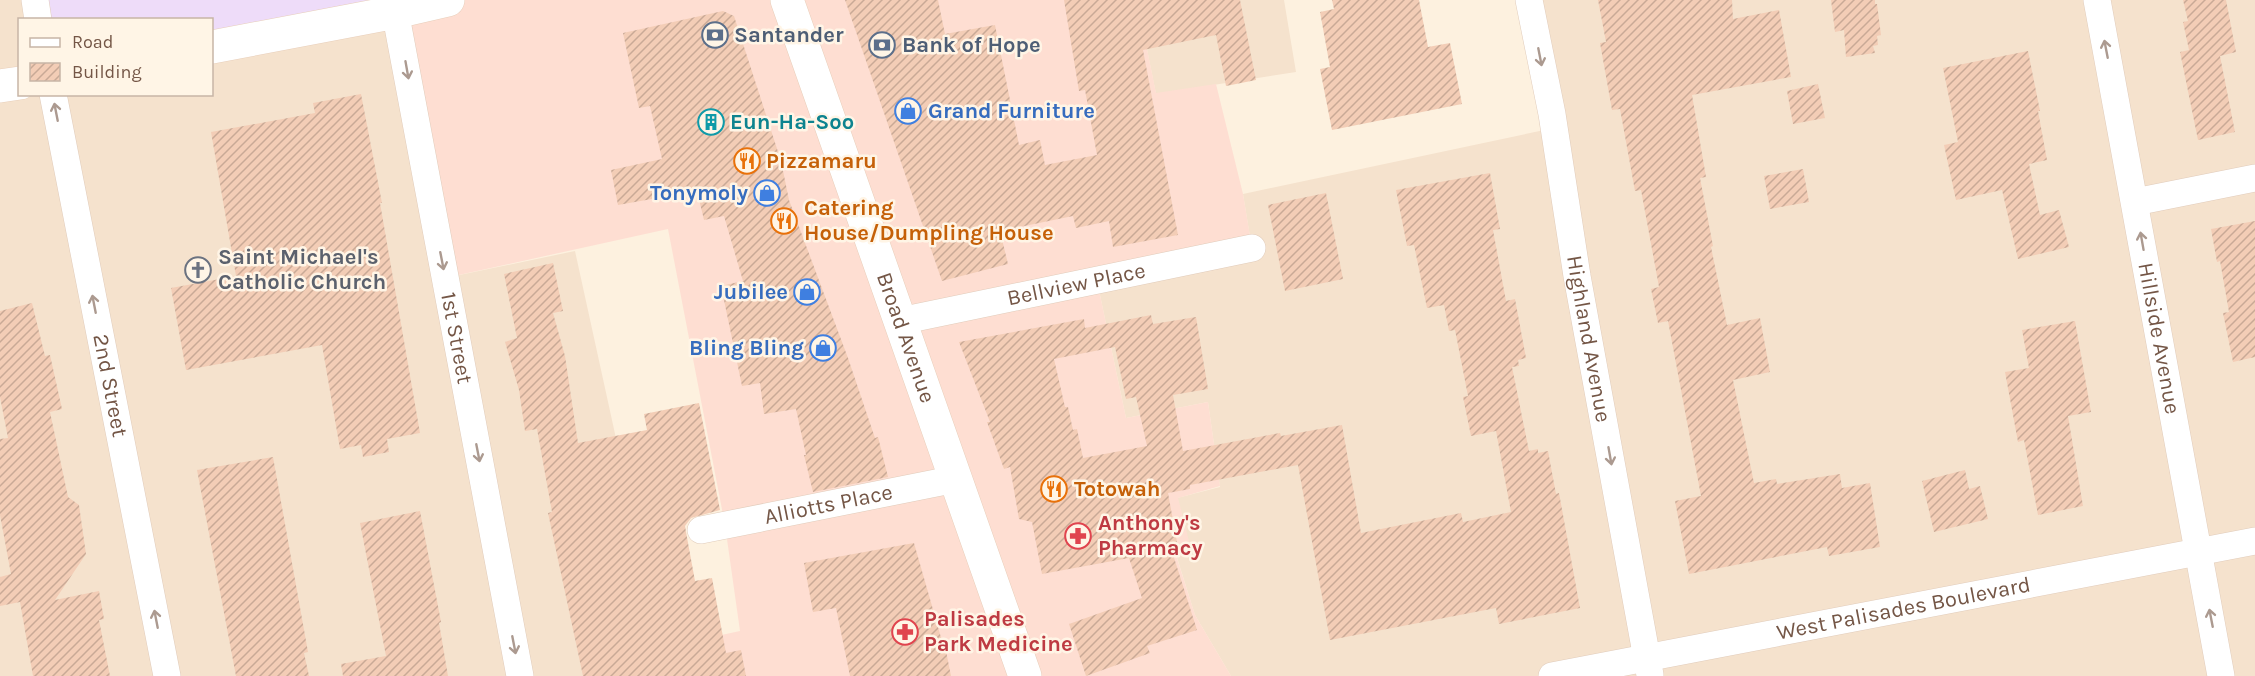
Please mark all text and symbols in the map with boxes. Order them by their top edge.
legend [18,18,213,96]
bank icon: Santander [700,20,730,50]
place label: Santander [734,22,844,48]
bank icon: Bank of Hope [867,30,897,60]
text: Road [72,31,113,53]
place label: Bank of Hope [902,32,1041,58]
one-way arrow [2100,40,2111,59]
one-way arrow [1535,47,1546,67]
one-way arrow [401,59,412,79]
text: Building [72,61,142,83]
shop icon: Grand Furniture [893,96,923,126]
place label: Grand Furniture [928,98,1095,124]
one-way arrow [50,103,61,123]
building icon: Eun-Ha-Soo [696,107,726,137]
place label: Eun-Ha-Soo [730,109,854,135]
restaurant icon: Pizzamaru [732,146,762,176]
place label: Pizzamaru [766,148,877,174]
shop icon: Tonymoly [752,178,782,208]
place label: Tonymoly [650,180,748,206]
place label: Catering House/Dumpling House [804,195,1054,246]
restaurant icon: Catering House/Dumpling House [769,206,799,236]
one-way arrow [2136,231,2147,251]
place label: Saint Michael's Catholic Church [218,244,386,295]
one-way arrow [437,251,448,271]
street label: Highland Avenue [1561,253,1617,424]
church icon: Saint Michael's Catholic Church [183,255,213,285]
street label: Bellview Place [1005,257,1148,311]
street label: Hillside Avenue [2132,260,2186,416]
street label: Broad Avenue [871,269,941,406]
shop icon: Jubilee [792,277,822,307]
place label: Jubilee [714,279,788,305]
street label: 1st Street [435,290,478,386]
one-way arrow [88,294,99,314]
street label: 2nd Street [87,332,133,439]
shop icon: Bling Bling [808,333,838,363]
place label: Bling Bling [689,335,804,361]
one-way arrow [473,443,484,463]
one-way arrow [1605,446,1616,466]
restaurant icon: Totowah [1039,474,1069,504]
place label: Totowah [1074,476,1161,502]
street label: Alliotts Place [762,479,895,530]
place label: Anthony's Pharmacy [1098,510,1202,561]
pharmacy icon: Anthony's Pharmacy [1063,521,1093,551]
street label: West Palisades Boulevard [1774,571,2033,646]
place label: Palisades Park Medicine [924,606,1073,657]
one-way arrow [150,609,161,629]
one-way arrow [2205,609,2216,629]
pharmacy icon: Palisades Park Medicine [890,617,920,647]
one-way arrow [509,634,520,654]

